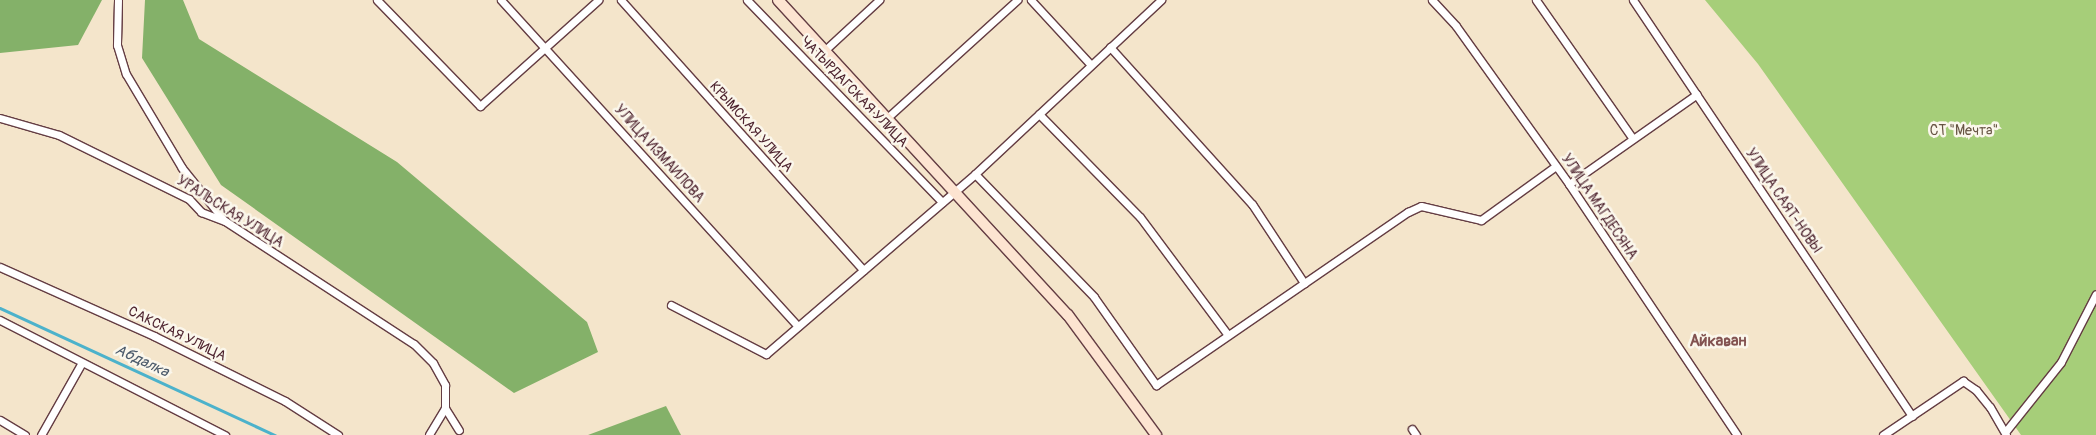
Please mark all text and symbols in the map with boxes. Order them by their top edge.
street label: ЧАТЫРДАГСКАЯ УЛИЦА [797,33,911,151]
street label: КРЫМСКАЯ УЛИЦА [706,78,796,176]
street label: УЛИЦА ИЗМАИЛОВА [611,102,707,206]
park label: СТ "Мечта" [1930,123,1998,139]
street label: УЛИЦА САЯТ-НОВЫ [1742,145,1824,257]
street label: УЛИЦА МАГДЕСЯНА [1558,151,1640,263]
street label: УРАЛЬСКАЯ УЛИЦА [174,172,286,252]
street label: САКСКАЯ УЛИЦА [125,303,229,365]
district label: Айкаван [1689,331,1747,351]
water label: Абдалка [112,341,172,381]

